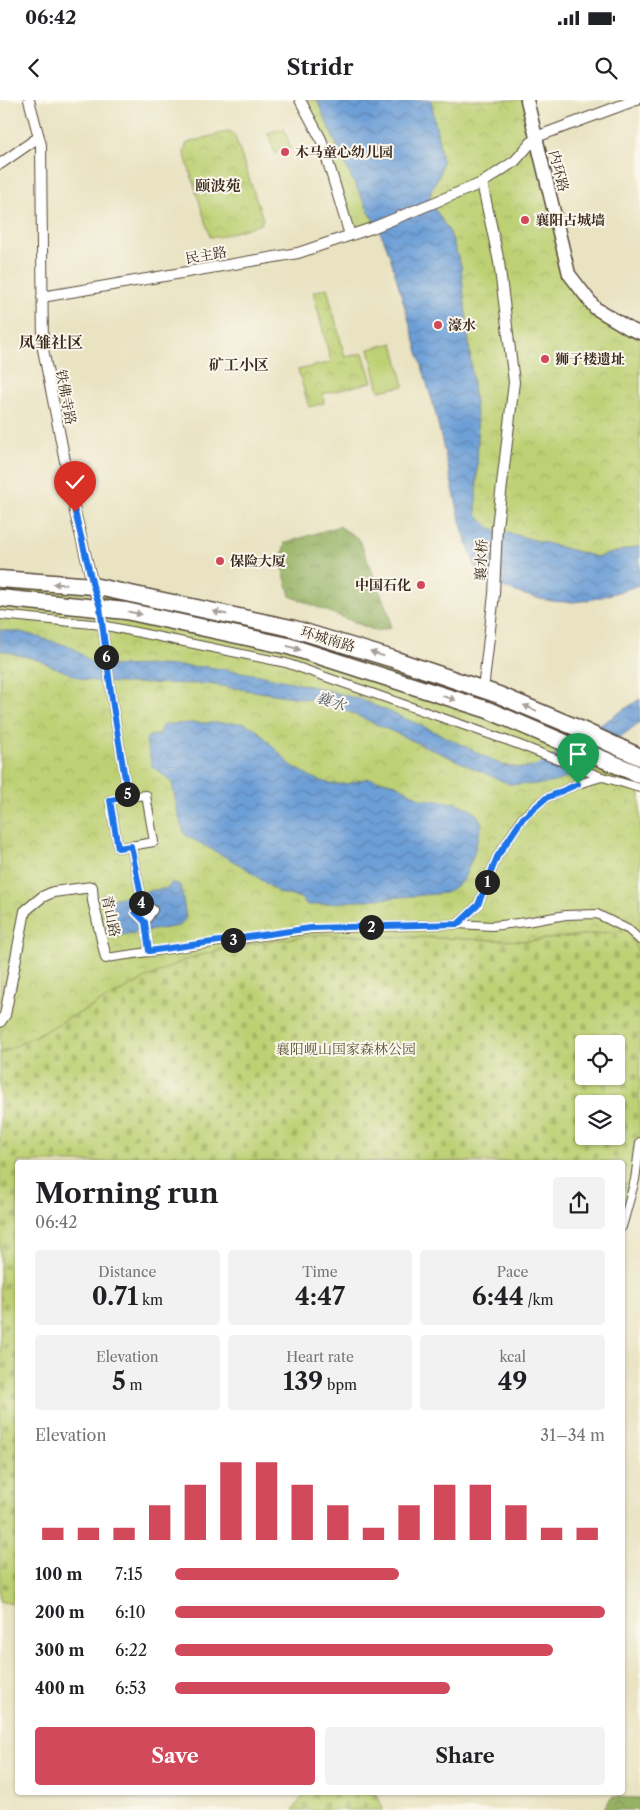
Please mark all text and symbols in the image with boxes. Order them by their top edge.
text: 06:42 [25,6,77,29]
icon: back [20,54,48,82]
text: Stridr [287,54,353,81]
icon: search [592,54,620,82]
place label: 木马童心幼儿园 [295,143,393,161]
marker: 木马童心幼儿园 [279,146,291,158]
street label: 内环路 [545,148,573,194]
district label: 颐波苑 [195,176,241,195]
place label: 襄阳古城墙 [535,211,605,229]
marker: 襄阳古城墙 [519,214,531,226]
street label: 民主路 [184,242,228,268]
place label: 濠水 [448,316,476,334]
marker: 濠水 [432,319,444,331]
district label: 凤雏社区 [19,332,83,352]
place label: 狮子楼遗址 [555,350,625,368]
marker: 狮子楼遗址 [539,353,551,365]
district label: 矿工小区 [209,355,269,374]
street label: 铁佛寺路 [52,368,80,426]
pin [54,461,96,512]
icon: check [61,468,89,496]
street label: 襄水桥 [471,539,491,581]
place label: 保险大厦 [230,552,286,570]
marker: 保险大厦 [214,555,226,567]
place label: 中国石化 [355,576,411,594]
marker: 中国石化 [415,579,427,591]
one-way arrow [52,580,68,588]
one-way arrow [128,609,143,617]
one-way arrow [211,609,227,617]
street label: 环城南路 [299,622,357,656]
pin: 6 [94,644,118,670]
one-way arrow [287,644,302,652]
text: 6 [102,648,111,666]
one-way arrow [369,650,384,658]
water label: 襄水 [314,687,350,716]
one-way arrow [441,694,456,702]
one-way arrow [523,704,537,712]
pin [557,733,599,784]
icon: arrive [564,740,592,768]
pin: 5 [114,782,140,806]
text: 5 [124,785,131,803]
pin: 1 [474,870,500,894]
text: 1 [484,873,491,891]
pin: 4 [128,890,154,916]
street label: 青山路 [98,894,124,938]
text: 4 [137,894,146,912]
pin: 2 [358,914,384,940]
text: 2 [367,918,376,936]
pin: 3 [220,928,246,952]
text: 3 [230,931,237,949]
map controls [575,1035,625,1145]
button: locate [575,1035,625,1085]
park label: 襄阳岘山国家森林公园 [276,1040,416,1058]
button: layers [575,1095,625,1145]
text: Morning run [35,1176,219,1210]
button: share [553,1177,605,1229]
text: 06:42 [35,1212,77,1232]
text: Distance [98,1263,156,1281]
text: Time [302,1263,338,1281]
text: Pace [497,1263,528,1281]
text: 0.71 [92,1281,138,1312]
text: 4:47 [295,1281,345,1312]
text: 6:44 [472,1281,524,1312]
text: km [138,1291,163,1309]
text: /km [524,1291,554,1309]
text: Elevation [96,1348,159,1366]
text: Heart rate [286,1348,354,1366]
text: kcal [499,1348,526,1366]
text: 5 [112,1366,126,1397]
text: 139 [283,1366,323,1397]
text: 49 [498,1366,528,1397]
text: m [126,1376,143,1394]
text: bpm [323,1376,357,1394]
text: Elevation [35,1425,106,1445]
text: 31–34 m [540,1425,605,1445]
text: 100 m [35,1564,82,1584]
text: 7:15 [115,1564,143,1584]
text: 200 m [35,1602,85,1622]
text: 6:10 [115,1602,146,1622]
text: 300 m [35,1640,84,1660]
text: 6:22 [115,1640,147,1660]
text: 400 m [35,1678,85,1698]
text: 6:53 [115,1678,146,1698]
button: Save [35,1727,315,1785]
button: Share [325,1727,605,1785]

